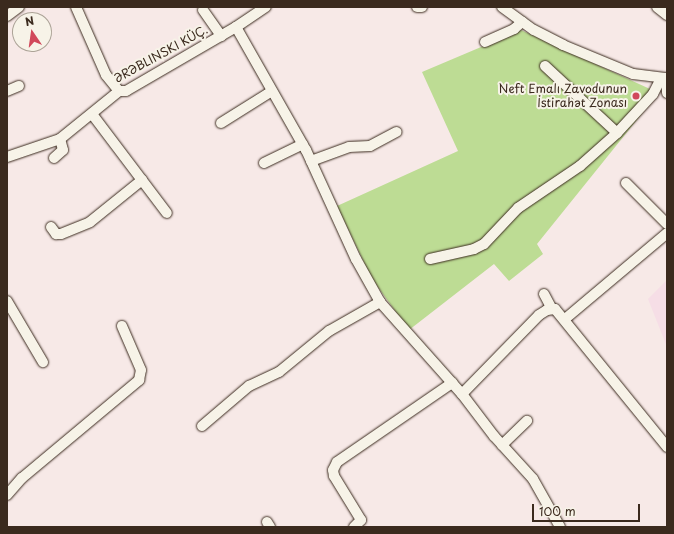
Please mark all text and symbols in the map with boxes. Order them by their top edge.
north arrow [12,12,52,52]
text: N [23,12,36,30]
street label: ƏRƏBLINSKI KÜÇ. [112,22,210,86]
place label: Neft Emalı Zavodunun İstirahət Zonası [498,82,627,110]
marker: Neft Emalı Zavodunun İstirahət Zonası [630,90,642,102]
scale bar [534,496,642,522]
text: 100 m [539,502,576,520]

